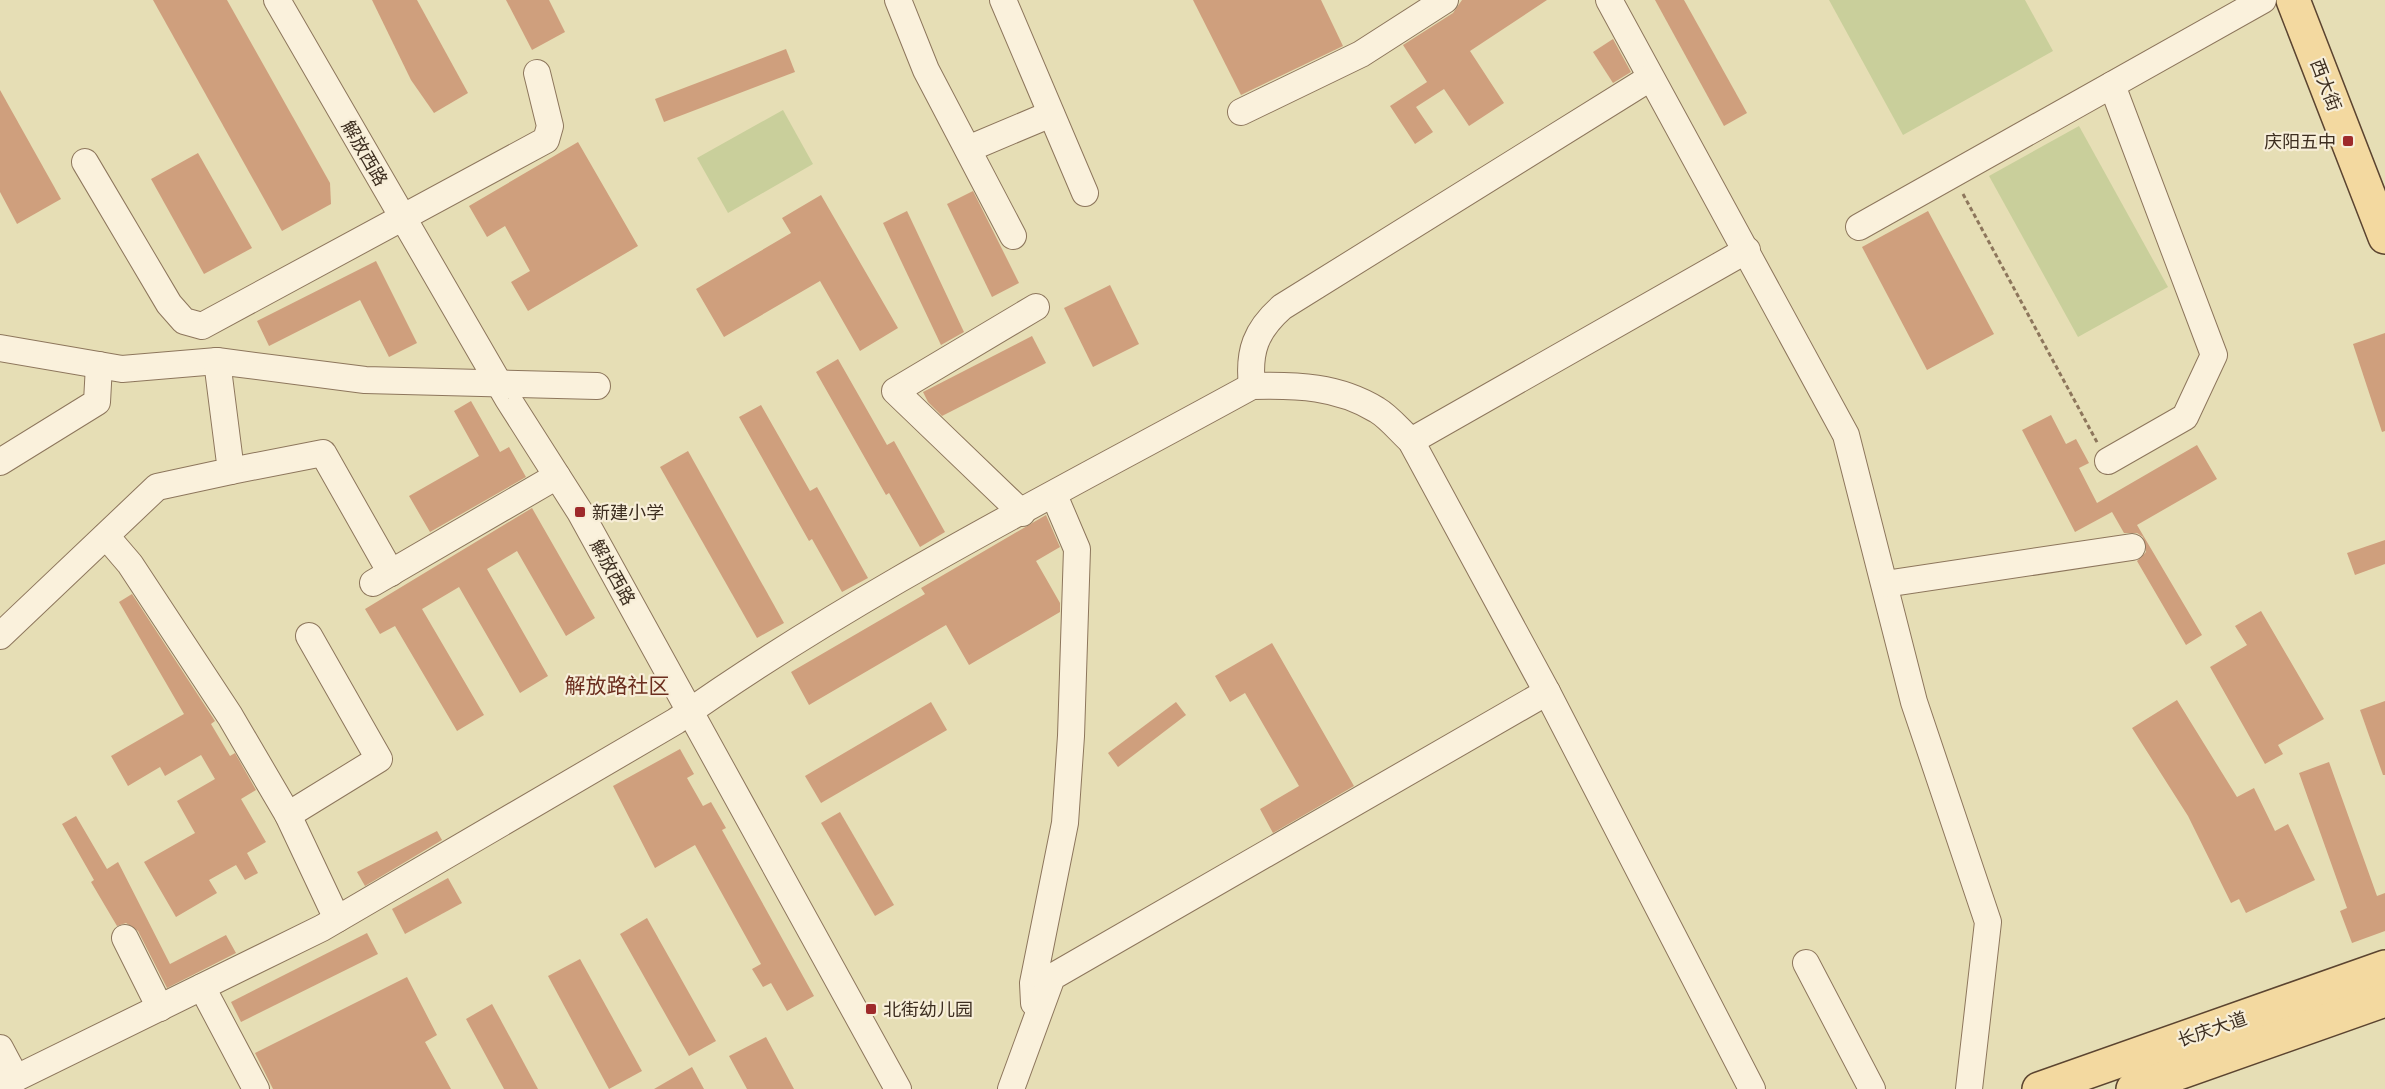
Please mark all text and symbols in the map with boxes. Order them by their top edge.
street label: 西大街 [2306,56,2346,114]
street label: 解放西路 [337,116,393,190]
place label: 庆阳五中 [2264,130,2336,153]
marker: 庆阳五中 [2341,134,2355,148]
place label: 新建小学 [592,501,664,524]
marker: 新建小学 [573,505,587,519]
street label: 解放西路 [585,535,641,609]
district label: 解放路社区 [565,672,670,699]
place label: 北街幼儿园 [883,998,973,1021]
marker: 北街幼儿园 [864,1002,878,1016]
street label: 长庆大道 [2174,1006,2250,1052]

